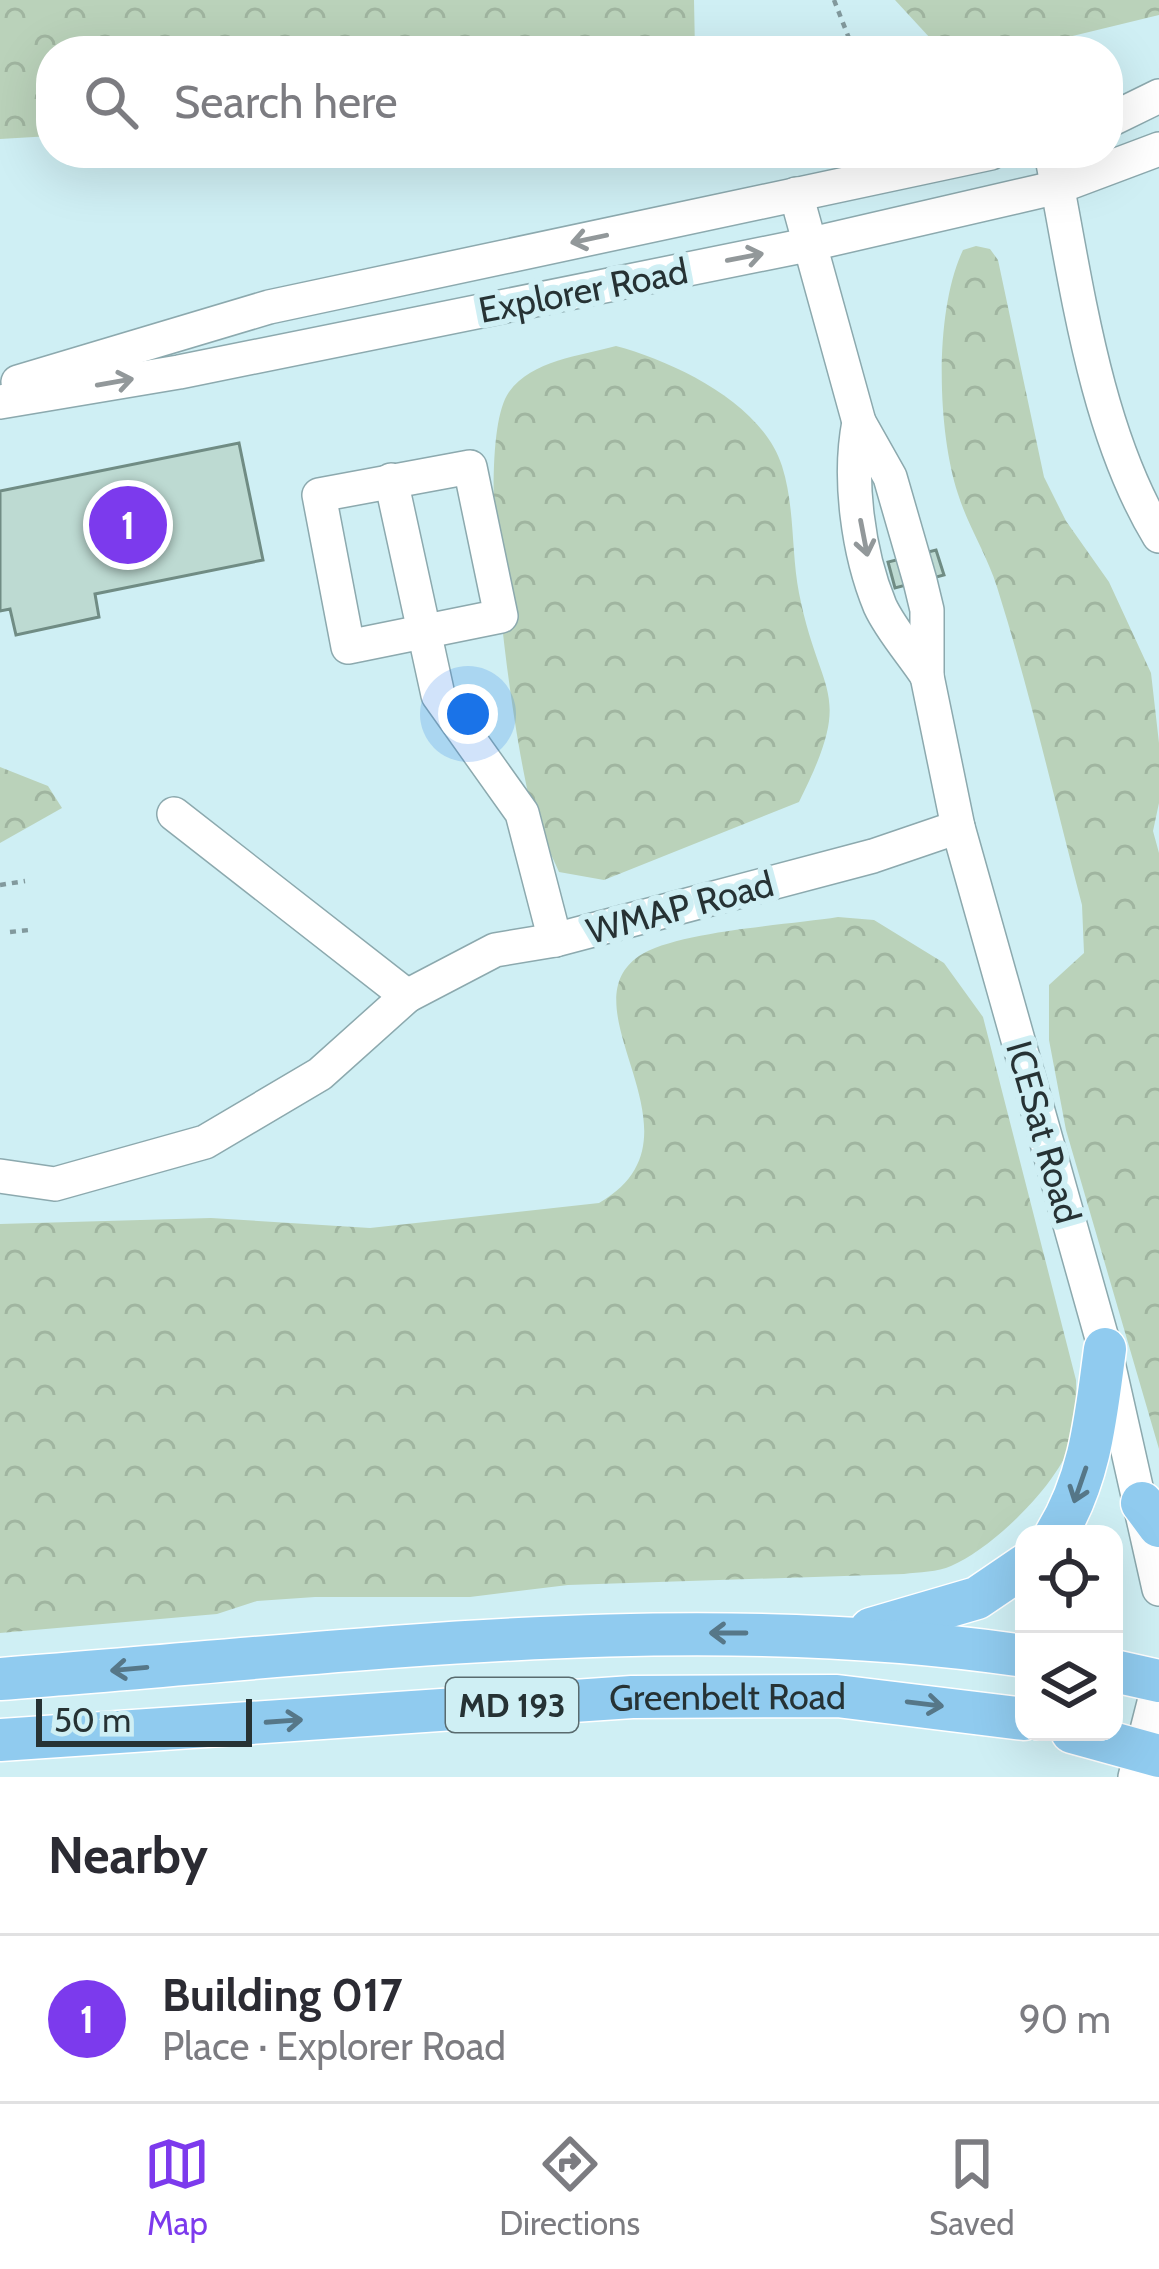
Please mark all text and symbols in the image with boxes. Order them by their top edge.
search box [36,36,1123,168]
icon: search [78,69,144,135]
text: Search here [174,75,398,129]
one-way arrow [570,228,608,251]
one-way arrow [725,245,764,268]
street label: Explorer Road [475,248,691,332]
one-way arrow [95,370,134,393]
pin: 1 [89,480,167,570]
one-way arrow [854,518,876,557]
your location [438,684,498,744]
street label: WMAP Road [582,861,778,953]
street label: ICESat Road [997,1036,1091,1228]
one-way arrow [1068,1466,1089,1503]
map controls [1015,1525,1123,1741]
button: locate [1015,1525,1123,1633]
one-way arrow [709,1622,748,1644]
button: layers [1015,1633,1123,1741]
one-way arrow [110,1657,149,1680]
street label: Greenbelt Road [608,1674,846,1721]
road number: MD 193 [446,1678,578,1732]
scale bar [36,1693,252,1746]
one-way arrow [905,1693,944,1716]
text: 50 m [54,1700,131,1740]
one-way arrow [264,1709,303,1732]
text: Nearby [48,1824,208,1886]
text: Building 017 [162,1968,402,2022]
text: 1 [80,1995,94,2043]
text: 90 m [1019,1995,1111,2043]
text: Place · Explorer Road [162,2022,506,2070]
tab: Map [144,2131,210,2243]
tab: Directions [499,2131,640,2243]
tab: Saved [929,2131,1015,2243]

